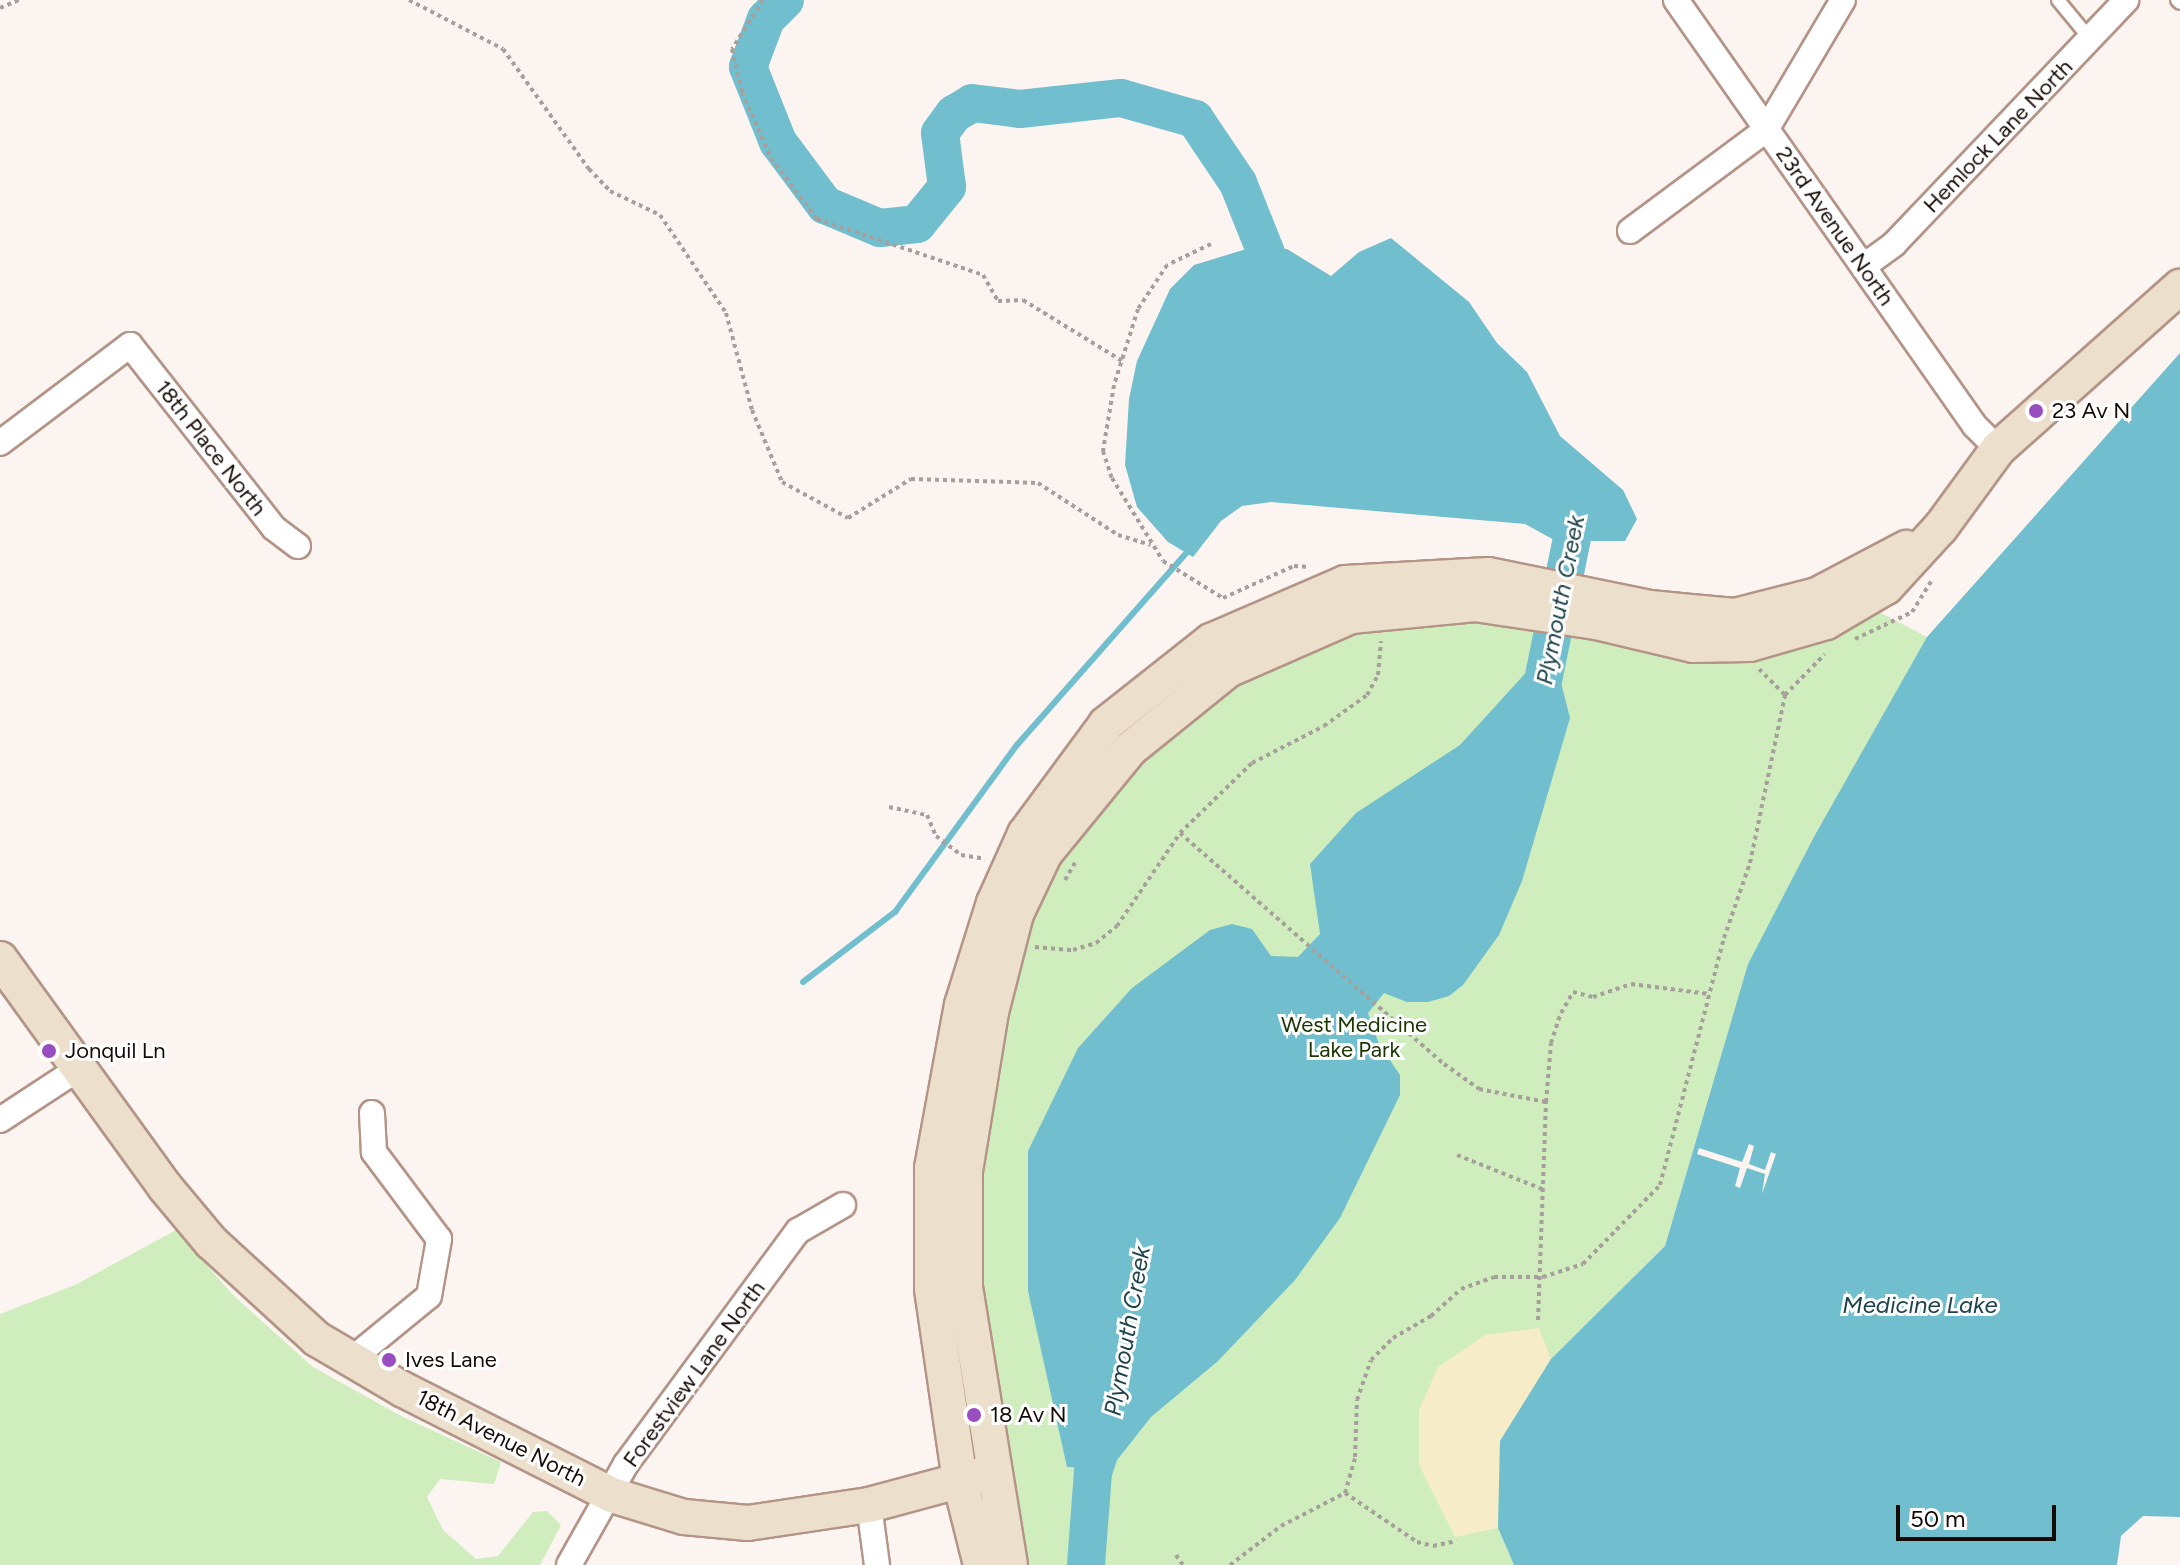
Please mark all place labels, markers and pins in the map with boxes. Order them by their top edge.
place label: 23 Av N [2052,398,2130,424]
marker: 23 Av N [2027,402,2045,420]
place label: Jonquil Ln [65,1038,165,1064]
marker: Jonquil Ln [40,1042,58,1060]
place label: Ives Lane [405,1347,497,1373]
marker: Ives Lane [380,1351,398,1369]
place label: 18 Av N [990,1402,1067,1428]
marker: 18 Av N [965,1406,983,1424]

